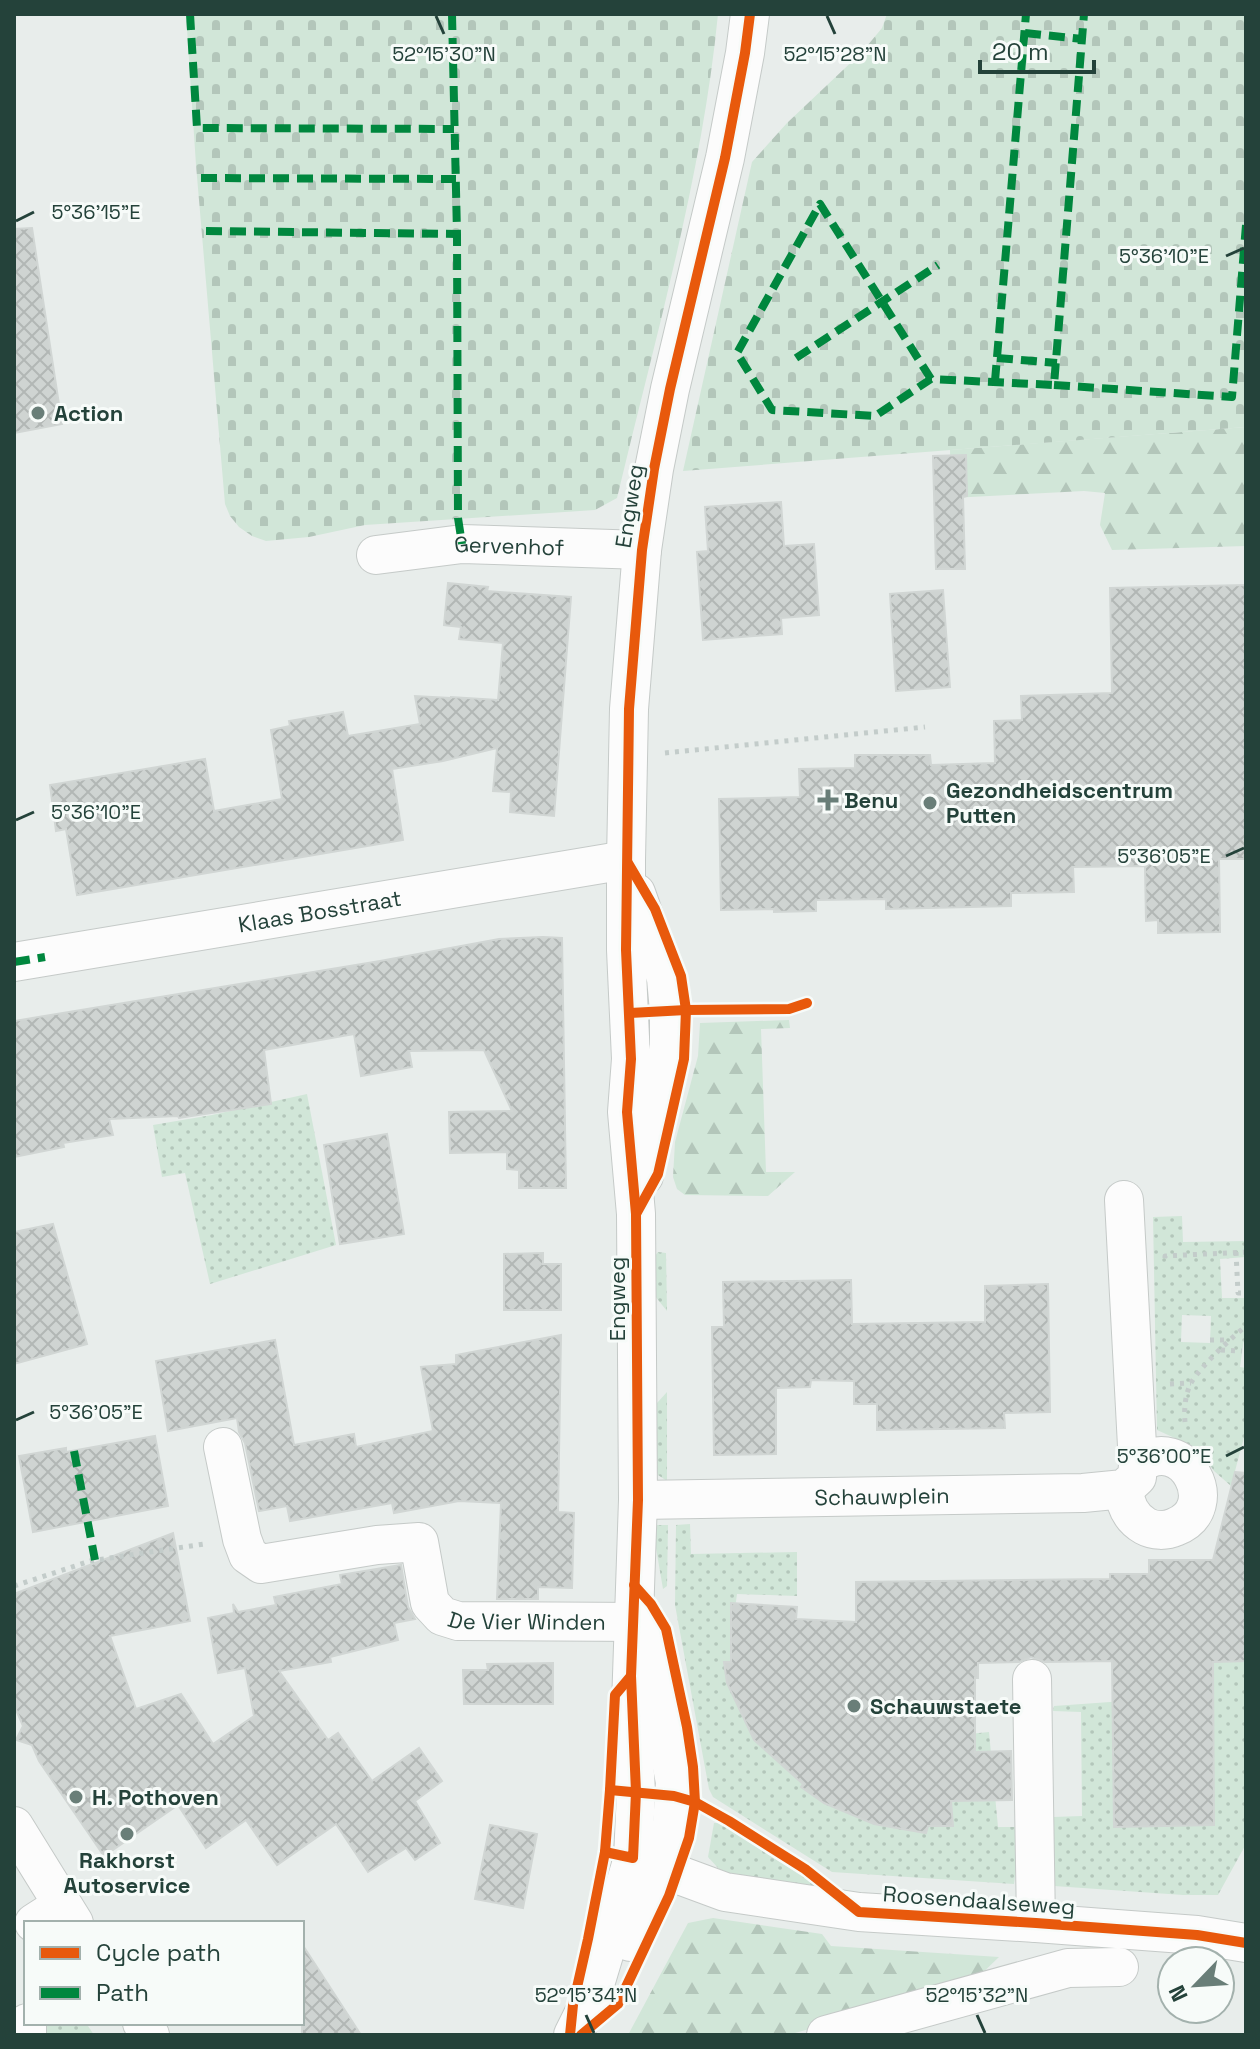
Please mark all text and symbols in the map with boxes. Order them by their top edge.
scale bar [980,24,1094,74]
text: 20 m [992,36,1049,67]
text: 52°15'30"N [392,41,496,67]
text: 52°15'28"N [783,41,887,67]
text: 5°36'15"E [51,199,141,225]
text: 5°36'10"E [1119,243,1209,269]
place label: Action [54,399,123,427]
marker: Action [29,404,47,422]
street label: Engweg [609,462,649,550]
street label: Gervenhof [452,529,565,561]
place label: Gezondheidscentrum Putten [946,776,1173,829]
place label: Benu [844,786,898,814]
marker: Benu [819,791,837,809]
marker: Gezondheidscentrum Putten [921,794,939,812]
text: 5°36'10"E [51,799,141,825]
text: 5°36'05"E [1117,843,1211,869]
street label: Klaas Bosstraat [236,884,404,938]
street label: Engweg [603,1257,631,1341]
text: 5°36'05"E [49,1399,143,1425]
text: 5°36'00"E [1117,1443,1211,1469]
street label: Schauwplein [814,1481,950,1511]
street label: De Vier Winden [444,1605,606,1636]
place label: Schauwstaete [870,1692,1022,1720]
marker: Schauwstaete [845,1697,863,1715]
place label: H. Pothoven [92,1783,219,1811]
marker: H. Pothoven [67,1788,85,1806]
marker: Rakhorst Autoservice [118,1825,136,1843]
place label: Rakhorst Autoservice [63,1846,191,1899]
street label: Roosendaalseweg [882,1879,1076,1921]
legend [24,1921,304,2025]
text: Cycle path [96,1937,221,1968]
north arrow [1156,1945,1236,2025]
text: Path [96,1977,149,2008]
text: N [1162,1981,1194,2006]
text: 52°15'34"N [535,1982,637,2008]
text: 52°15'32"N [926,1982,1028,2008]

